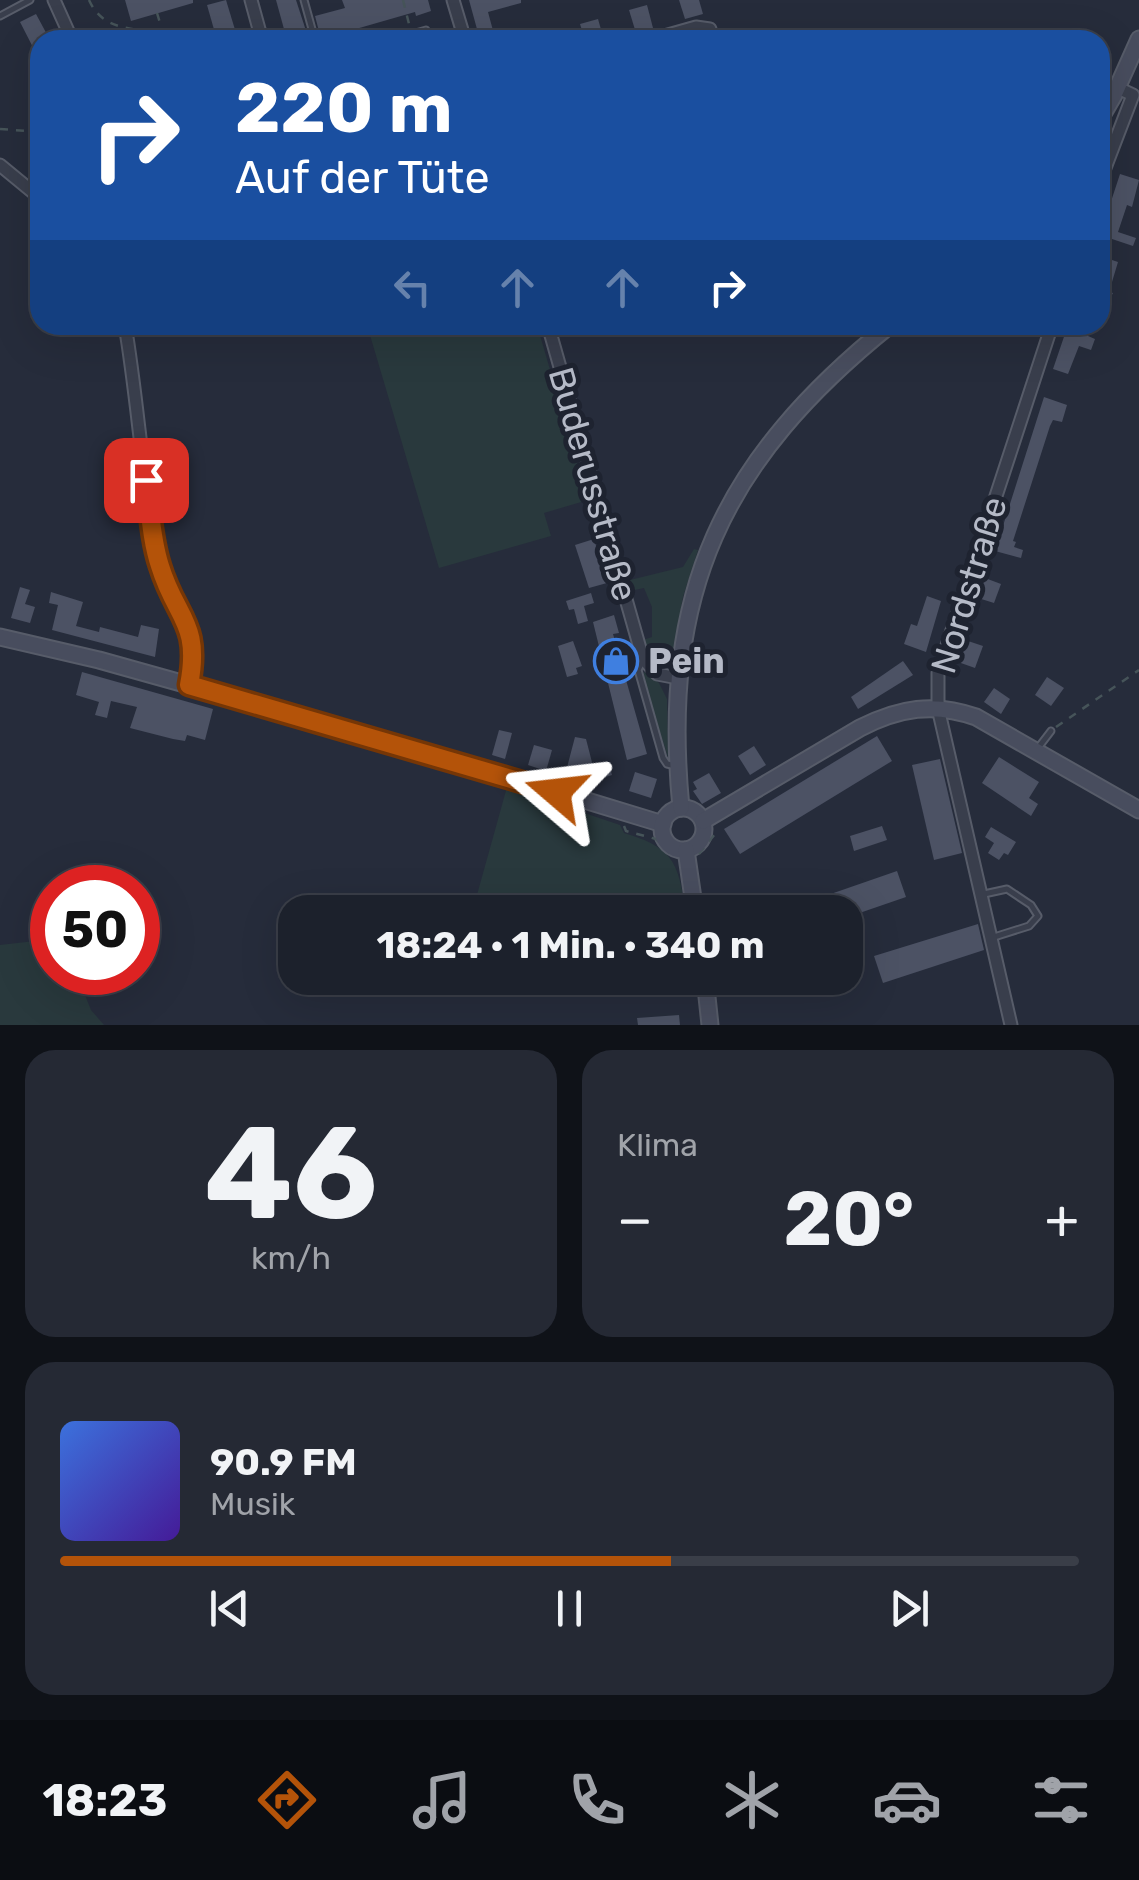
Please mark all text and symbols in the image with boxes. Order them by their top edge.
text: 220 m [235,67,453,150]
icon: right [70,70,200,200]
text: Auf der Tüte [235,151,490,204]
icon: left [385,260,440,315]
icon: ahead [490,260,545,315]
icon: ahead [595,260,650,315]
icon: right [700,260,755,315]
street label: Buderusstraße [540,362,646,606]
pin [104,438,189,523]
icon: arrive [119,453,174,508]
street label: Nordstraße [922,492,1016,678]
shop icon: Pein [593,638,639,684]
place label: Pein [648,640,725,682]
position arrow [504,740,608,844]
speed limit sign: 50 [30,865,160,995]
text: 18:24 · 1 Min. · 340 m [377,922,764,968]
text: 46 [204,1096,378,1251]
text: Klima [617,1126,698,1164]
text: 20° [783,1175,914,1264]
text: − [617,1187,653,1252]
text: + [1045,1187,1079,1252]
text: km/h [251,1239,331,1277]
text: 90.9 FM [210,1439,357,1485]
text: Musik [210,1485,295,1523]
icon: previous [202,1581,257,1636]
icon: pause [542,1581,597,1636]
icon: next [882,1581,937,1636]
icon: directions [252,1765,322,1835]
icon: music [407,1765,477,1835]
icon: phone [562,1765,632,1835]
icon: climate [717,1765,787,1835]
icon: car [872,1765,942,1835]
icon: filters [1026,1765,1096,1835]
text: 18:23 [42,1774,167,1827]

